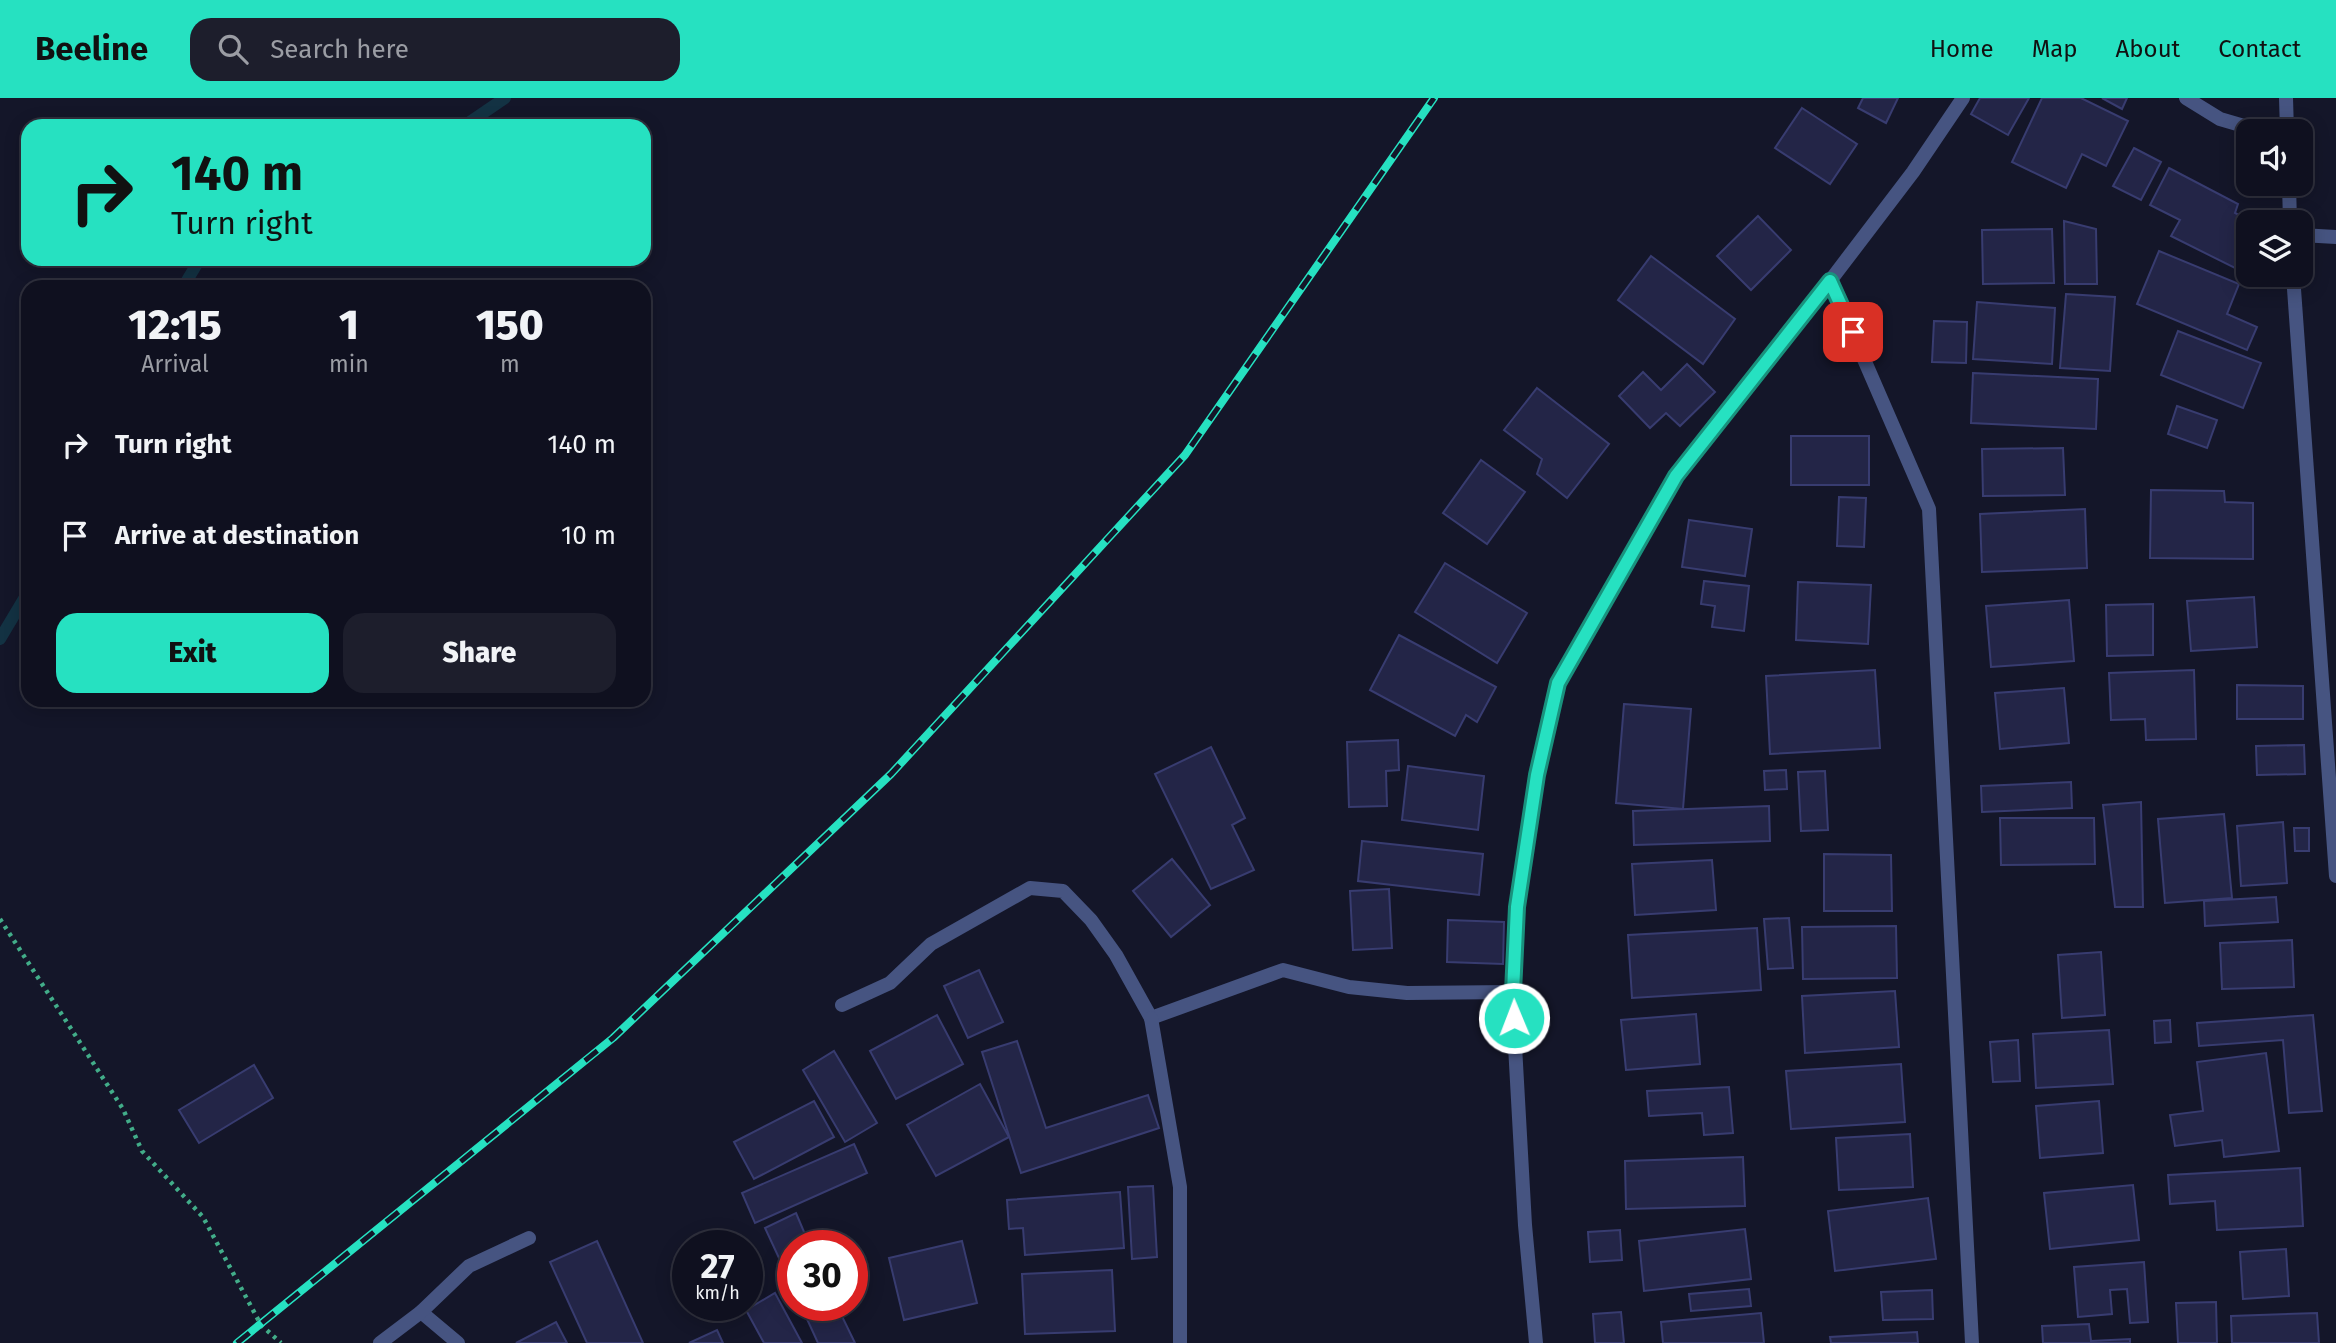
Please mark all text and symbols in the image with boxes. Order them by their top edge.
search box [190,18,680,81]
text: Beeline [35,29,148,69]
icon: search [214,30,252,68]
text: Search here [270,34,409,65]
text: Home [1930,35,1994,63]
text: Map [2032,35,2078,63]
text: About [2116,35,2180,63]
text: Contact [2218,35,2301,63]
map controls [2236,119,2313,287]
button: sound [2236,119,2313,196]
text: 140 m [171,144,303,203]
icon: right [56,147,147,238]
text: Turn right [171,204,313,242]
button: layers [2236,210,2313,287]
text: 12:15 [128,300,222,350]
text: 1 [339,300,359,350]
text: 150 [476,300,544,350]
pin [1823,302,1883,362]
icon: arrive [1834,313,1872,351]
text: Arrival [141,350,209,378]
text: min [329,350,369,378]
text: m [500,350,520,378]
icon: right [56,426,94,464]
text: Turn right [115,429,232,460]
text: 140 m [547,429,616,460]
icon: arrive [56,517,94,555]
text: Arrive at destination [115,520,359,551]
text: 10 m [561,520,616,551]
button: Exit [56,613,329,693]
button: Share [343,613,616,693]
position arrow [1477,981,1551,1055]
speed limit sign: 30 [777,1230,868,1321]
text: 27 [700,1245,735,1287]
text: km/h [695,1282,740,1304]

